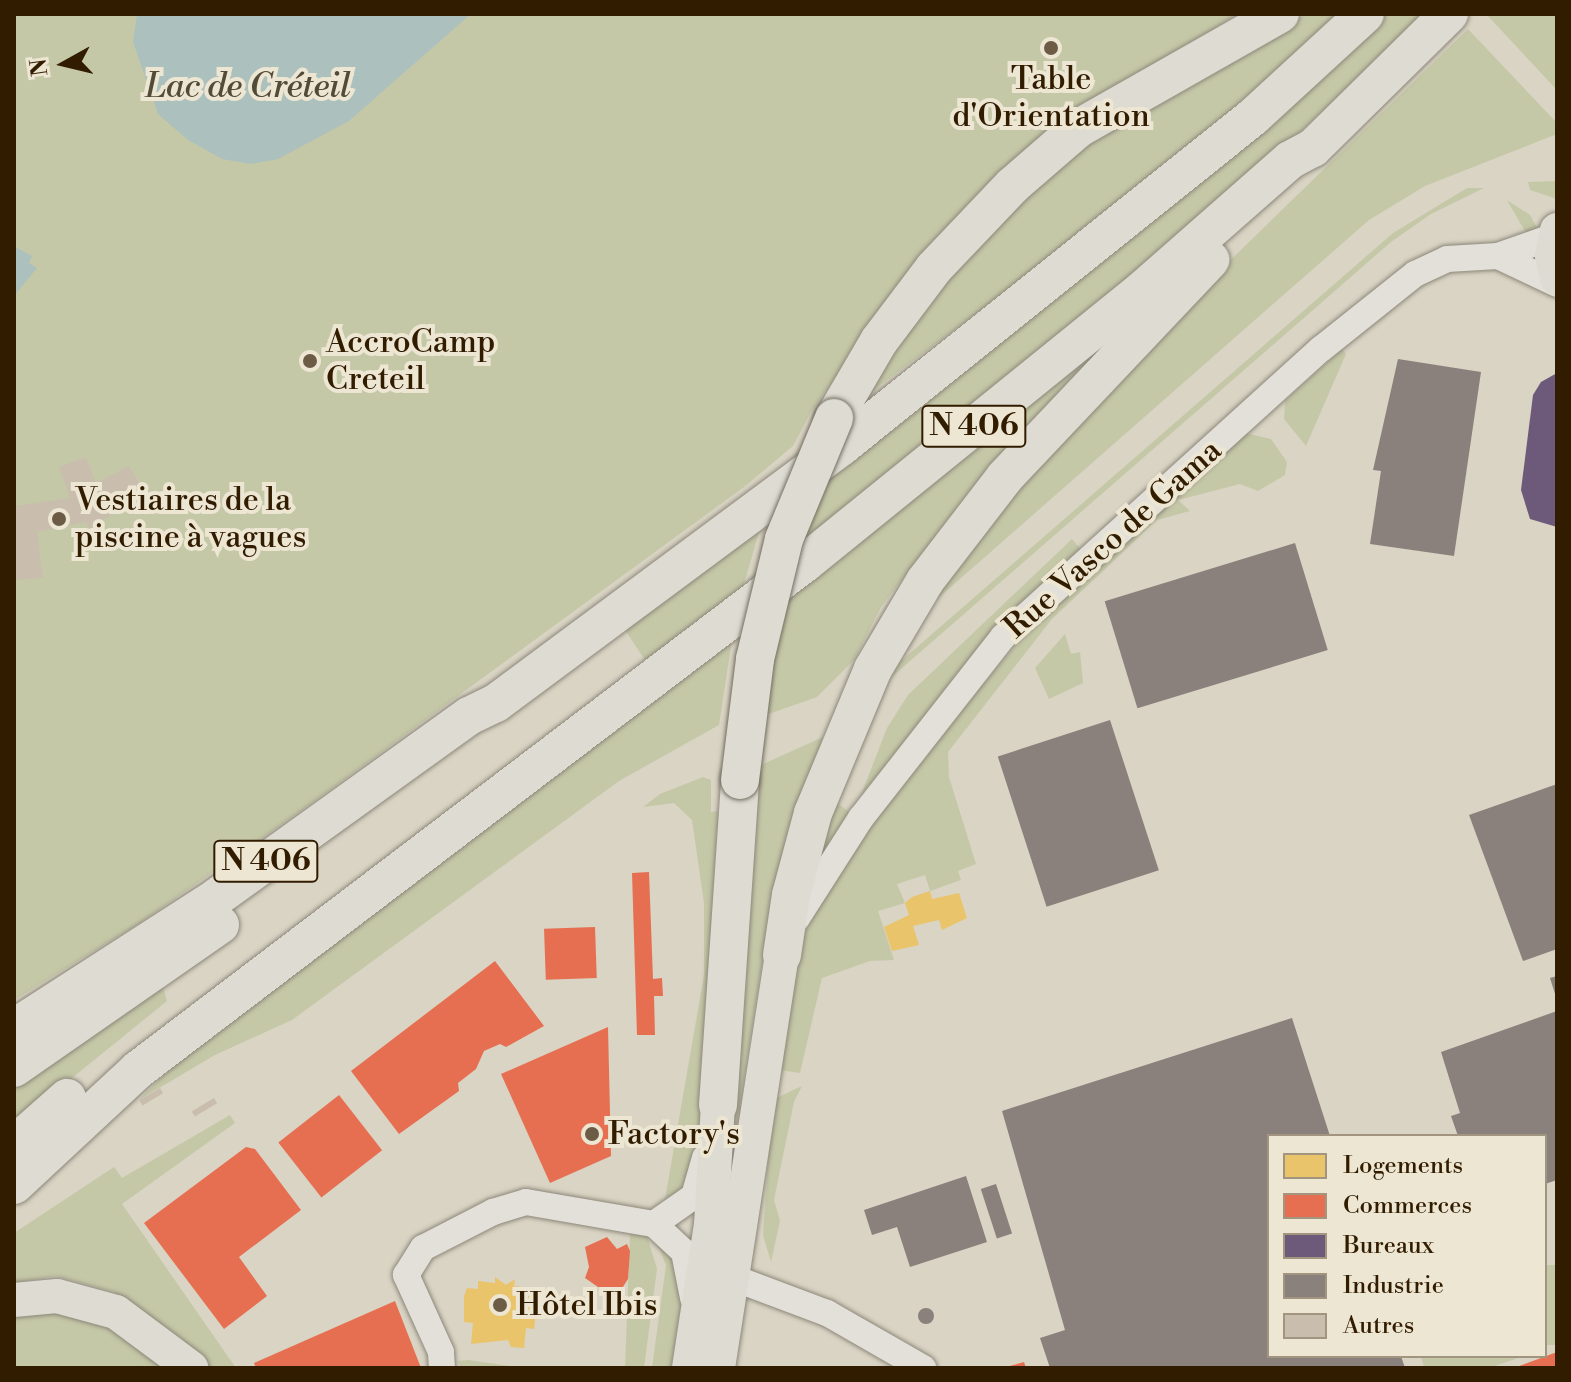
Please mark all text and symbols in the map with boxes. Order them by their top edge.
north arrow [24,24,104,104]
marker: Table d'Orientation [1042,39,1060,57]
text: N [25,57,54,78]
place label: Table d'Orientation [952,61,1150,136]
water label: Lac de Créteil [145,68,351,108]
place label: AccroCamp Creteil [326,324,495,399]
marker: AccroCamp Creteil [301,352,319,370]
road number: N 406 [920,400,1028,452]
street label: Rue Vasco de Gama [996,431,1230,647]
place label: Vestiaires de la piscine à vagues [75,482,306,557]
marker: Vestiaires de la piscine à vagues [50,510,68,528]
road number: N 406 [212,835,320,887]
place label: Factory's [608,1115,740,1153]
marker: Factory's [583,1125,601,1143]
legend [1267,1134,1547,1358]
text: Logements [1343,1151,1463,1181]
text: Commerces [1343,1191,1472,1221]
text: Bureaux [1343,1231,1434,1261]
text: Industrie [1343,1271,1444,1301]
place label: Hôtel Ibis [516,1286,658,1324]
marker: Hôtel Ibis [491,1296,509,1314]
text: Autres [1343,1311,1414,1341]

